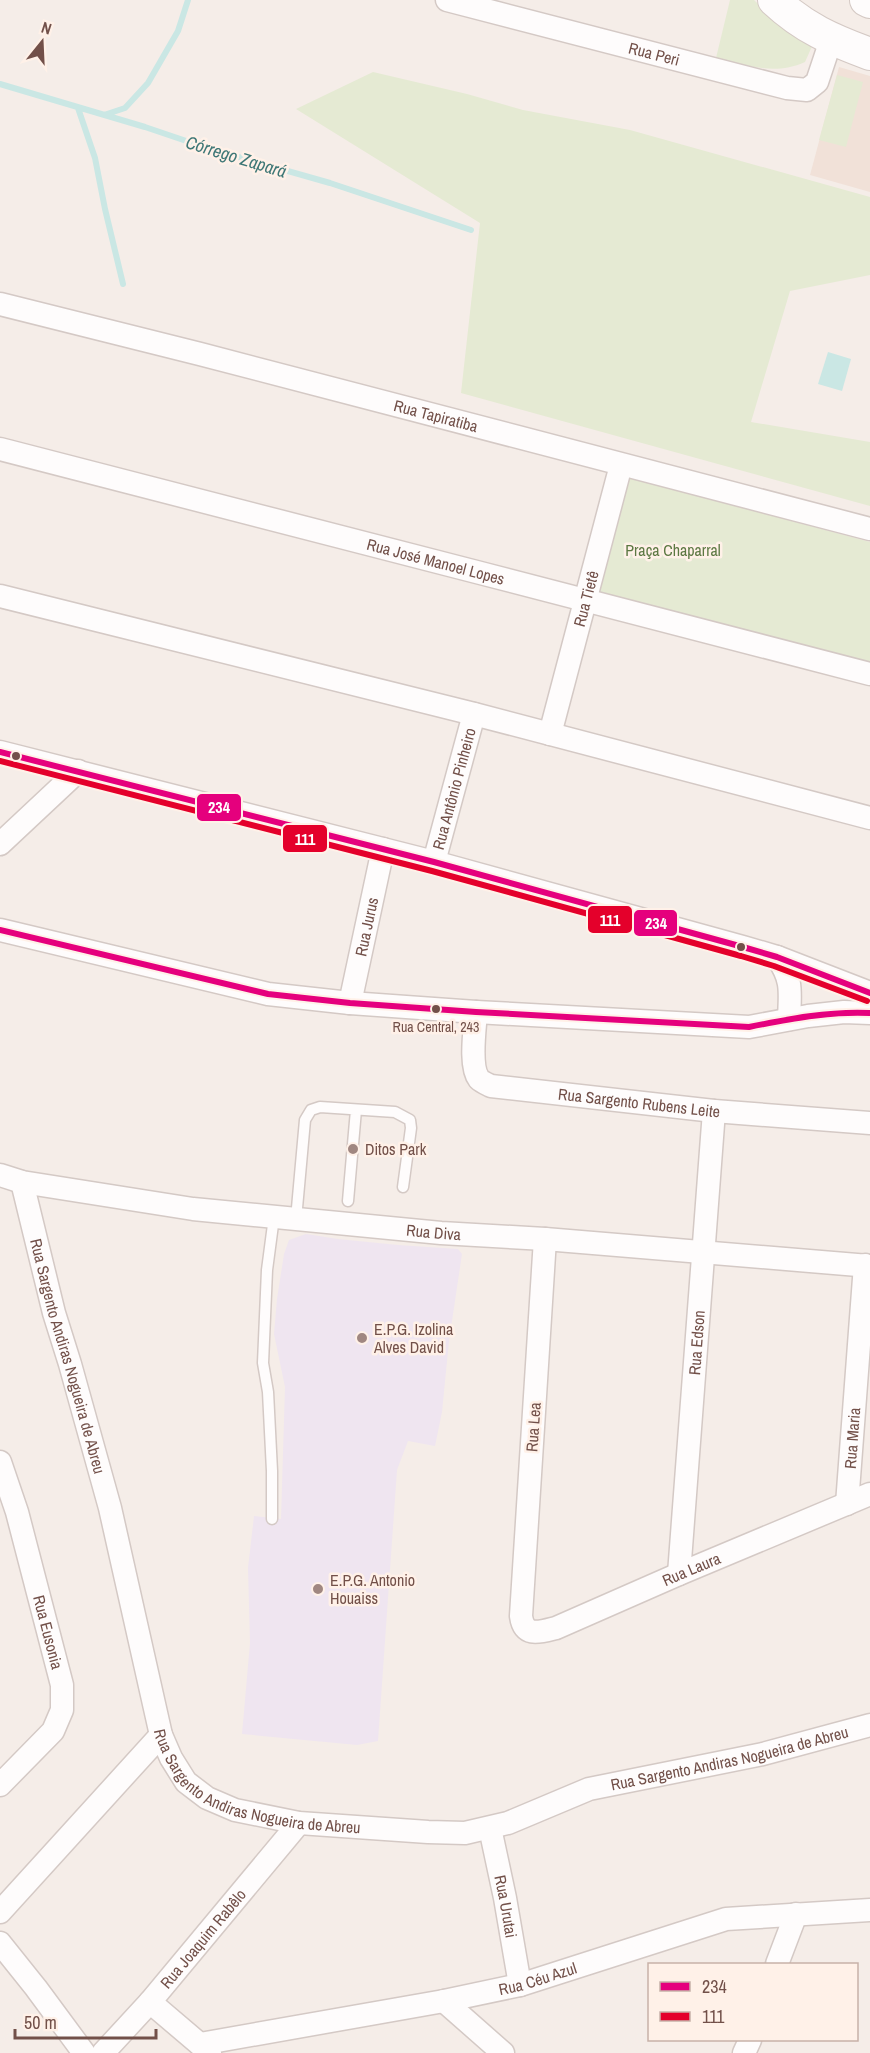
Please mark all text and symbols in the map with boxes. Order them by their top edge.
north arrow [12,12,72,72]
text: N [39,16,55,40]
street label: Rua Peri [626,36,682,71]
water label: Córrego Zapará [183,129,290,184]
street label: Rua Tapiratiba [391,394,481,437]
street label: Rua José Manoel Lopes [364,533,507,590]
park label: Praça Chaparral [625,539,721,561]
street label: Rua Tietê [568,568,604,629]
street label: Rua Antônio Pinheiro [427,725,481,852]
unlabelled marker [10,750,22,762]
line badge: 234 [196,793,242,822]
text: 234 [208,796,231,818]
line badge: 111 [282,824,328,853]
text: 111 [295,828,316,850]
street label: Rua Jurus [349,895,383,958]
line badge: 111 [587,905,633,934]
text: 111 [600,909,621,931]
line badge: 234 [633,909,678,937]
text: 234 [645,912,668,934]
unlabelled marker [735,941,747,953]
marker: Rua Central, 243 [430,1003,442,1015]
place label: Rua Central, 243 [393,1018,479,1036]
street label: Rua Sargento Rubens Leite [557,1083,721,1122]
place label: Ditos Park [365,1138,427,1160]
marker: Ditos Park [346,1142,360,1156]
street label: Rua Diva [405,1219,462,1245]
street label: Rua Sargento Andiras Nogueira de Abreu [25,1236,111,1476]
street label: Rua Edson [683,1309,710,1376]
place label: E.P.G. Izolina Alves David [373,1318,454,1358]
marker: E.P.G. Izolina Alves David [355,1331,369,1345]
street label: Rua Lea [520,1401,546,1453]
street label: Rua Maria [839,1406,865,1470]
street label: Rua Laura [659,1547,724,1591]
place label: E.P.G. Antonio Houaiss [330,1569,415,1609]
marker: E.P.G. Antonio Houaiss [311,1582,325,1596]
street label: Rua Eusonia [28,1593,69,1672]
street label: Rua Sargento Andiras Nogueira de Abreu [609,1720,851,1795]
street label: Rua Sargento Andiras Nogueira de Abreu [149,1727,361,1838]
street label: Rua Urutai [489,1873,523,1939]
street label: Rua Joaquim Rabêlo [155,1884,251,1993]
street label: Rua Céu Azul [497,1957,579,2000]
legend [648,1963,858,2041]
text: 234 [702,1974,727,1999]
scale bar [15,2002,156,2040]
text: 111 [702,2004,725,2029]
text: 50 m [24,2010,57,2035]

